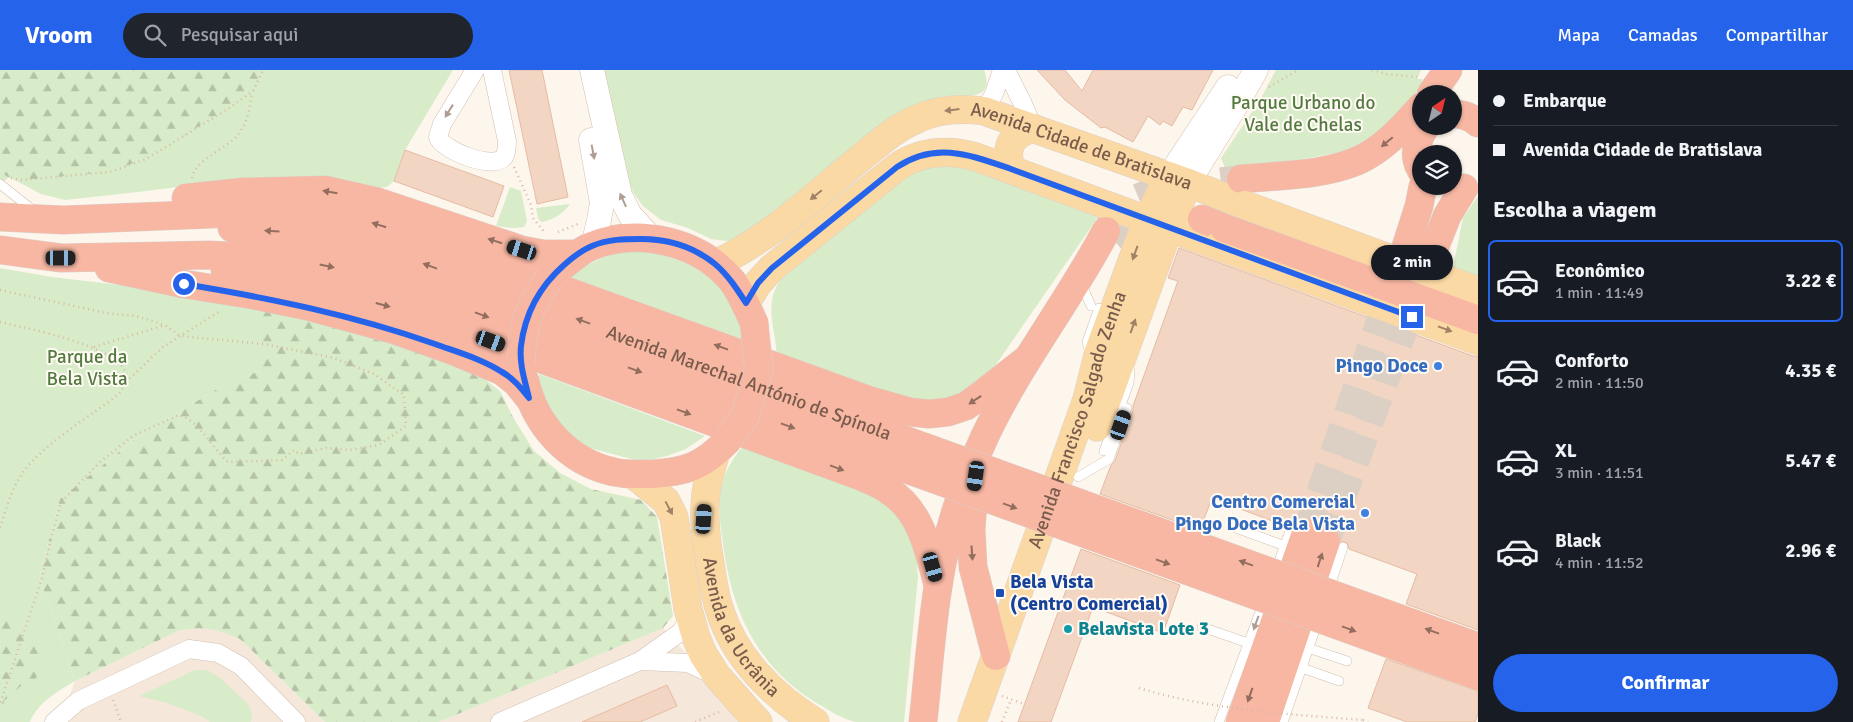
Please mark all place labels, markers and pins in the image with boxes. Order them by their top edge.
place label: Pingo Doce [1336,354,1428,378]
marker: Pingo Doce [1432,360,1444,372]
place label: Centro Comercial Pingo Doce Bela Vista [1175,490,1355,536]
marker: Centro Comercial Pingo Doce Bela Vista [1359,507,1371,519]
place label: Bela Vista (Centro Comercial) [1010,570,1168,616]
marker: Bela Vista (Centro Comercial) [994,587,1006,599]
place label: Belavista Lote 3 [1078,617,1209,641]
marker: Belavista Lote 3 [1062,623,1074,635]

